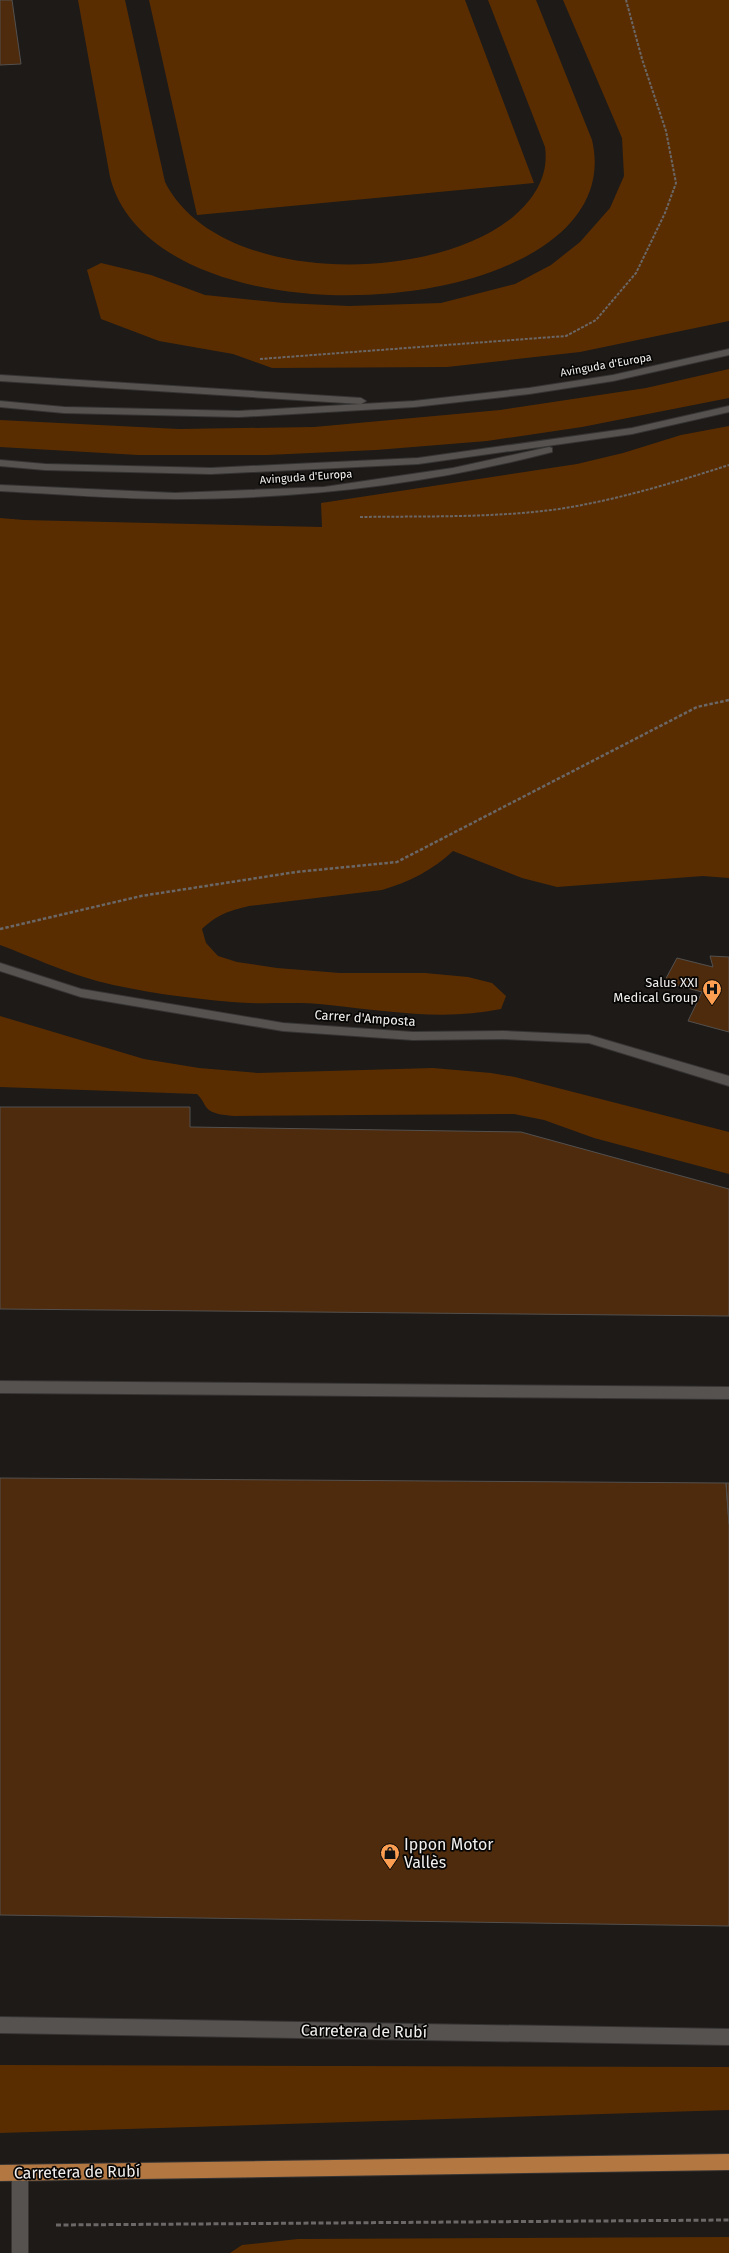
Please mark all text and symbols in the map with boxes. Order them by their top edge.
street label: Avinguda d'Europa [559,351,653,379]
street label: Avinguda d'Europa [259,467,353,487]
place label: Salus XXI Medical Group [613,975,698,1005]
hospital icon: Salus XXI Medical Group [701,978,723,1006]
street label: Carrer d'Amposta [314,1007,416,1029]
place label: Ippon Motor Vallès [404,1835,494,1872]
shop icon: Ippon Motor Vallès [379,1842,401,1870]
street label: Carretera de Rubí [301,2020,428,2042]
street label: Carretera de Rubí [14,2161,141,2183]

